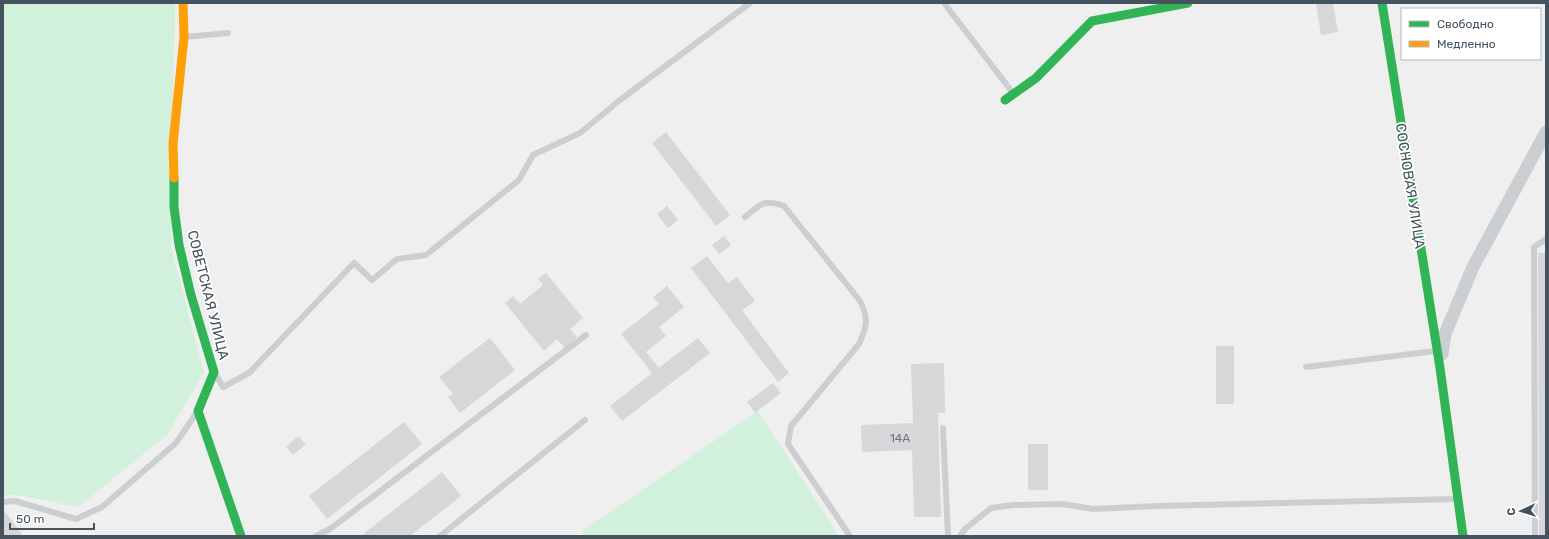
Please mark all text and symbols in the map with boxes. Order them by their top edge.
legend [1401,8,1541,60]
text: Свободно [1437,17,1494,31]
text: Медленно [1437,37,1496,51]
street label: СОСНОВАЯ УЛИЦА [1392,122,1428,251]
street label: СОВЕТСКАЯ УЛИЦА [184,229,232,362]
house number: 14А [890,431,910,445]
north arrow [1501,491,1541,531]
scale bar [10,505,94,531]
text: С [1505,507,1518,516]
text: 50 m [16,512,44,526]

